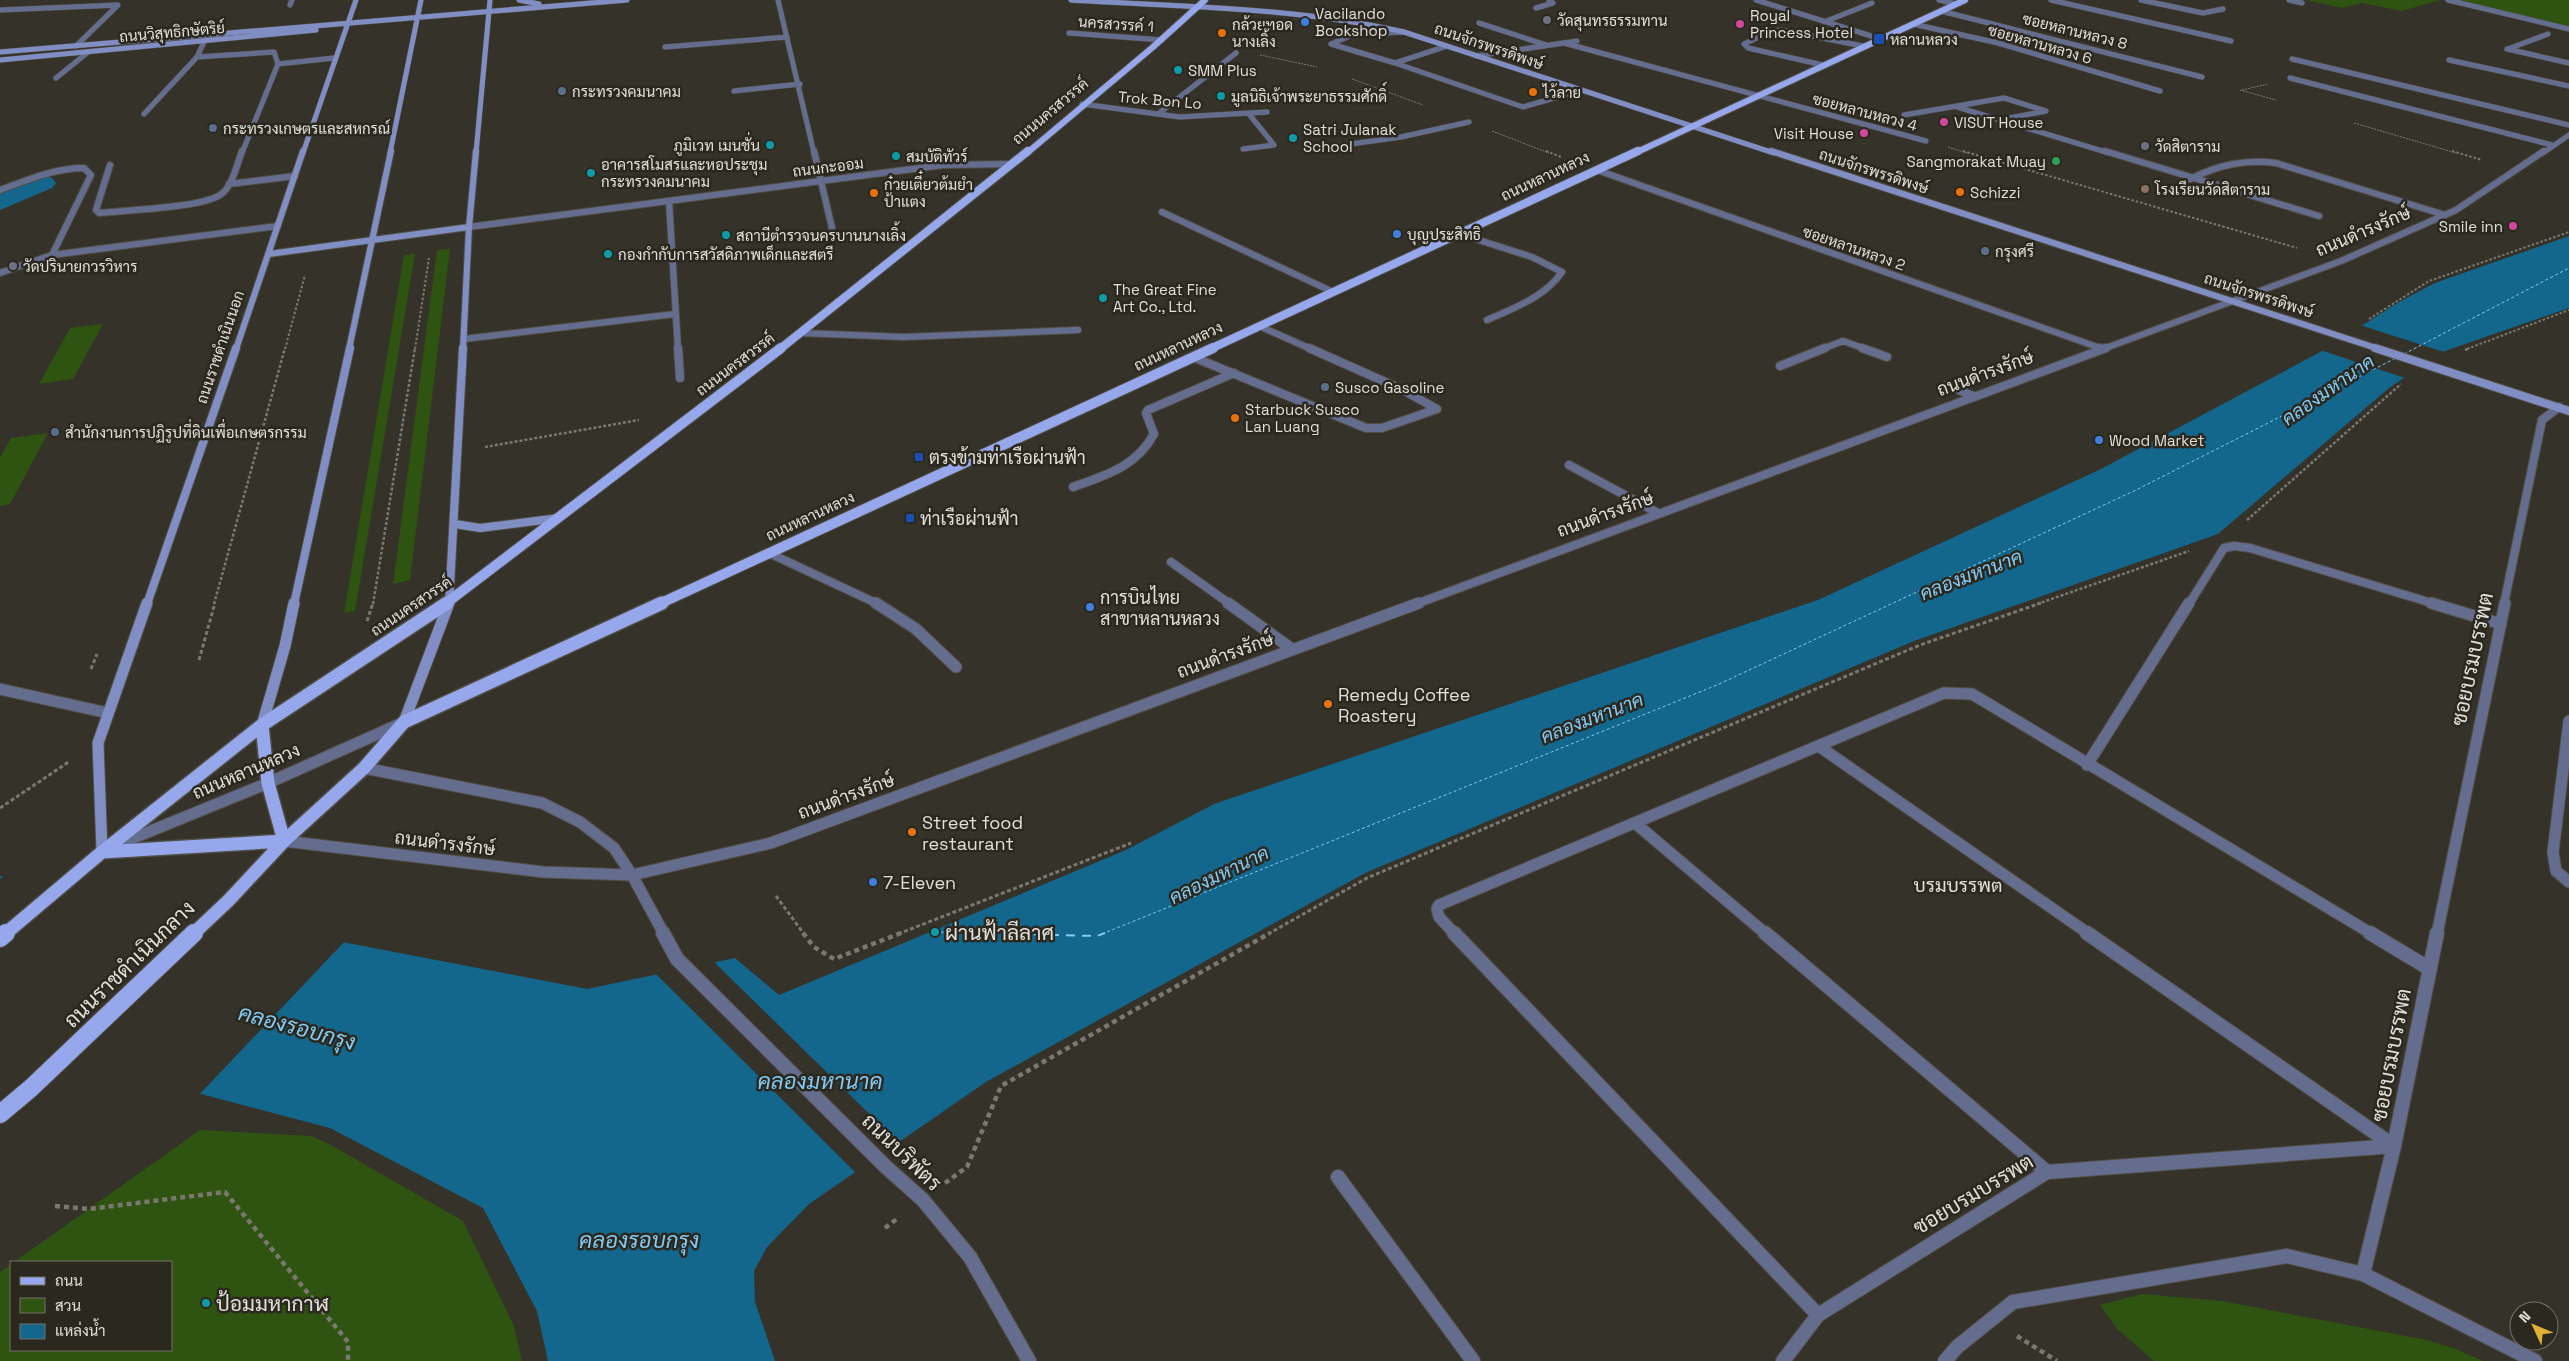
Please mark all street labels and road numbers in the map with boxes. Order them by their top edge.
street label: ซอยหลานหลวง 8 [2020,9,2130,53]
street label: นครสวรรค์ 1 [1077,12,1155,36]
street label: ถนนวิสุทธิกษัตริย์ [118,18,226,48]
street label: ถนนจักรพรรดิพงษ์ [1432,18,1547,74]
street label: ซอยหลานหลวง 6 [1986,20,2094,68]
street label: ถนนนครสวรรค์ [1008,74,1092,148]
street label: Trok Bon Lo [1117,87,1203,113]
street label: ซอยหลานหลวง 4 [1811,89,1919,135]
street label: ถนนจักรพรรดิพงษ์ [1817,144,1932,198]
street label: ถนนหลานหลวง [1498,147,1592,205]
street label: ถนนกะออม [791,153,865,181]
street label: ถนนดำรงรักษ์ [2312,199,2415,261]
street label: ซอยหลานหลวง 2 [1800,222,1908,274]
street label: ถนนจักรพรรดิพงษ์ [2202,268,2317,322]
street label: ถนนราชดำเนินนอก [192,288,248,406]
street label: ถนนหลานหลวง [1131,317,1225,375]
street label: ถนนนครสวรรค์ [692,328,778,400]
street label: ถนนดำรงรักษ์ [1933,344,2037,401]
street label: ถนนดำรงรักษ์ [1553,485,1657,542]
street label: ถนนหลานหลวง [763,487,857,545]
street label: ถนนนครสวรรค์ [367,572,455,640]
street label: ซอยบรมบรรพต [2445,590,2499,728]
street label: ถนนดำรงรักษ์ [1173,626,1277,683]
street label: ถนนหลานหลวง [189,738,303,804]
street label: ถนนดำรงรักษ์ [794,767,898,824]
street label: ถนนดำรงรักษ์ [394,824,497,861]
street label: ถนนราชดำเนินกลาง [58,895,200,1033]
street label: ซอยบรมบรรพต [2365,986,2417,1124]
street label: ถนนบริพัตร [856,1107,948,1197]
street label: ซอยบรมบรรพต [1908,1148,2038,1240]

